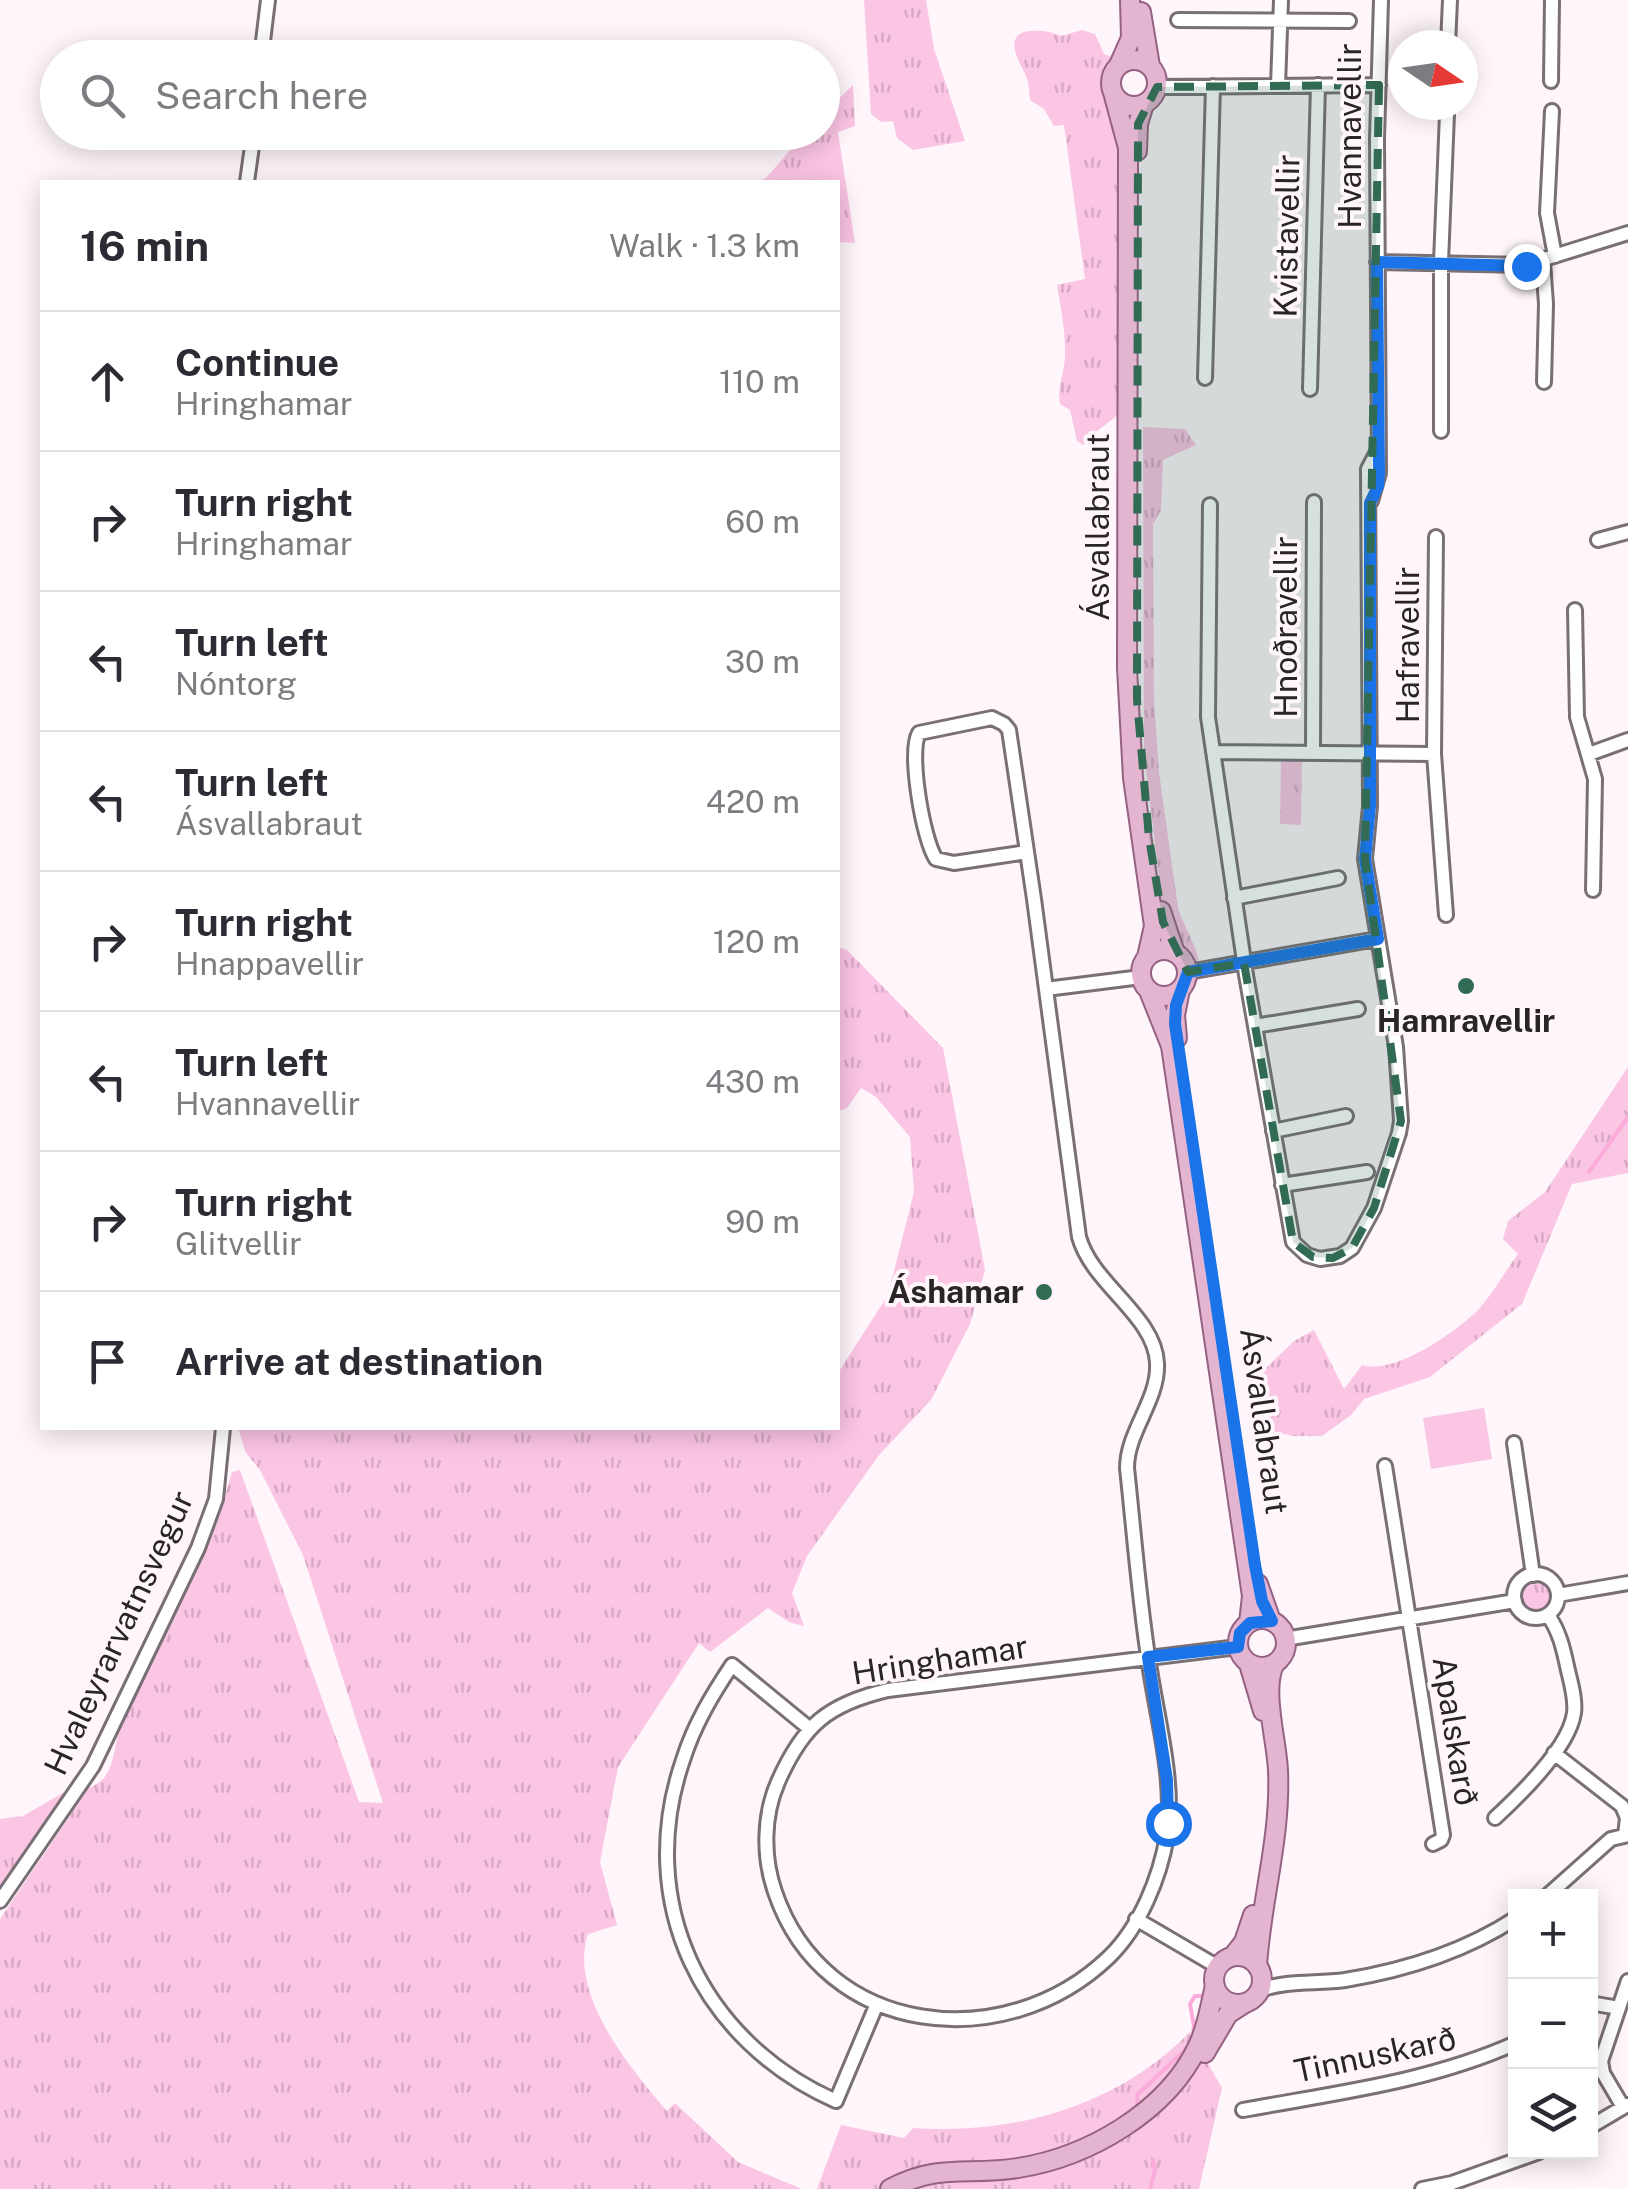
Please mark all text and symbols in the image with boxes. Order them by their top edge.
north arrow [1388,30,1478,120]
search box [40,40,840,150]
street label: Hvannavellir [1331,43,1368,229]
icon: search [75,68,130,123]
text: Search here [155,73,368,118]
street label: Kvistavellir [1267,154,1306,318]
text: 16 min [80,221,209,270]
text: Walk · 1.3 km [609,227,800,264]
route end [1504,244,1550,290]
text: Continue [175,340,339,385]
icon: ahead [80,354,135,409]
text: 110 m [719,363,800,400]
text: Hringhamar [175,385,352,422]
street label: Ásvallabraut [1079,433,1116,621]
text: Turn right [175,480,353,525]
icon: right [80,494,135,549]
text: 60 m [725,503,800,540]
text: Hringhamar [175,525,352,562]
street label: Hnoðravellir [1267,536,1304,718]
street label: Hafravellir [1389,567,1426,723]
text: Turn left [175,620,329,665]
icon: left [80,634,135,689]
text: 30 m [725,643,800,680]
text: Nóntorg [175,665,297,702]
text: Turn left [175,760,329,805]
icon: left [80,774,135,829]
text: 420 m [706,783,800,820]
text: Ásvallabraut [175,805,363,842]
text: Turn right [175,900,353,945]
icon: right [80,914,135,969]
text: 120 m [713,923,800,960]
text: Hnappavellir [175,945,364,982]
marker: Hamravellir [1455,975,1477,997]
place label: Hamravellir [1377,1002,1555,1039]
text: Turn left [175,1040,329,1085]
icon: left [80,1054,135,1109]
text: 430 m [705,1063,800,1100]
text: Hvannavellir [175,1085,360,1122]
text: Turn right [175,1180,353,1225]
icon: right [80,1194,135,1249]
text: 90 m [725,1203,800,1240]
text: Glitvellir [175,1225,302,1262]
place label: Áshamar [888,1273,1024,1310]
marker: Áshamar [1033,1281,1055,1303]
street label: Ásvallabraut [1233,1325,1296,1517]
icon: arrive [80,1334,135,1389]
text: Arrive at destination [175,1339,543,1384]
street label: Hvaleyrarvatnsvegur [37,1485,201,1780]
street label: Hringhamar [849,1627,1030,1692]
street label: Apalskarð [1425,1654,1486,1808]
route start [1146,1801,1192,1847]
map controls [1508,1889,1598,2159]
button: + [1508,1889,1598,1979]
button: − [1508,1979,1598,2069]
street label: Tinnuskarð [1291,2019,1459,2090]
button: layers [1508,2069,1598,2159]

